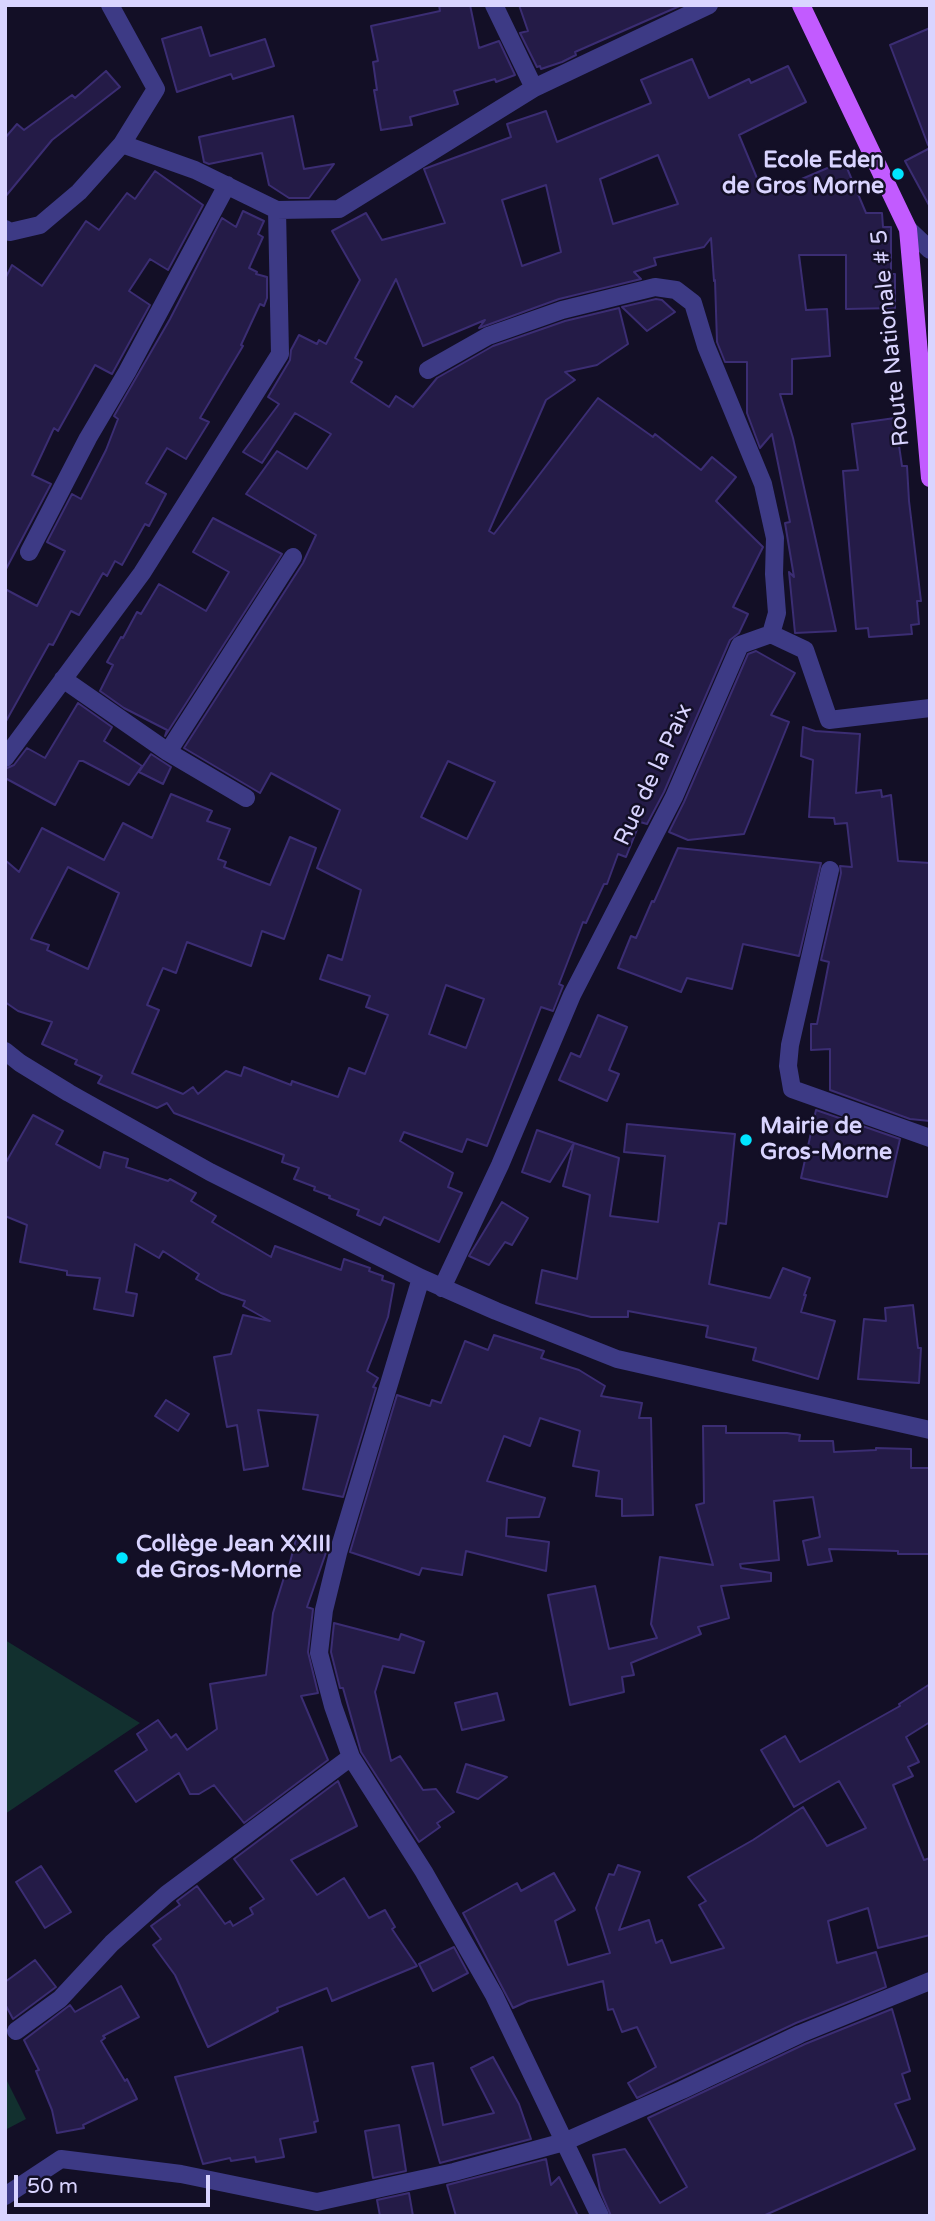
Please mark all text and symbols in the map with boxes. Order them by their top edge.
place label: Ecole Eden de Gros Morne [722,147,884,201]
marker: Ecole Eden de Gros Morne [890,166,906,182]
street label: Route Nationale # 5 [866,228,916,448]
street label: Rue de la Paix [609,700,699,850]
place label: Mairie de Gros-Morne [760,1113,892,1167]
marker: Mairie de Gros-Morne [738,1132,754,1148]
place label: Collège Jean XXIII de Gros-Morne [136,1531,331,1585]
marker: Collège Jean XXIII de Gros-Morne [114,1550,130,1566]
scale bar [18,2162,214,2206]
text: 50 m [27,2174,78,2199]

